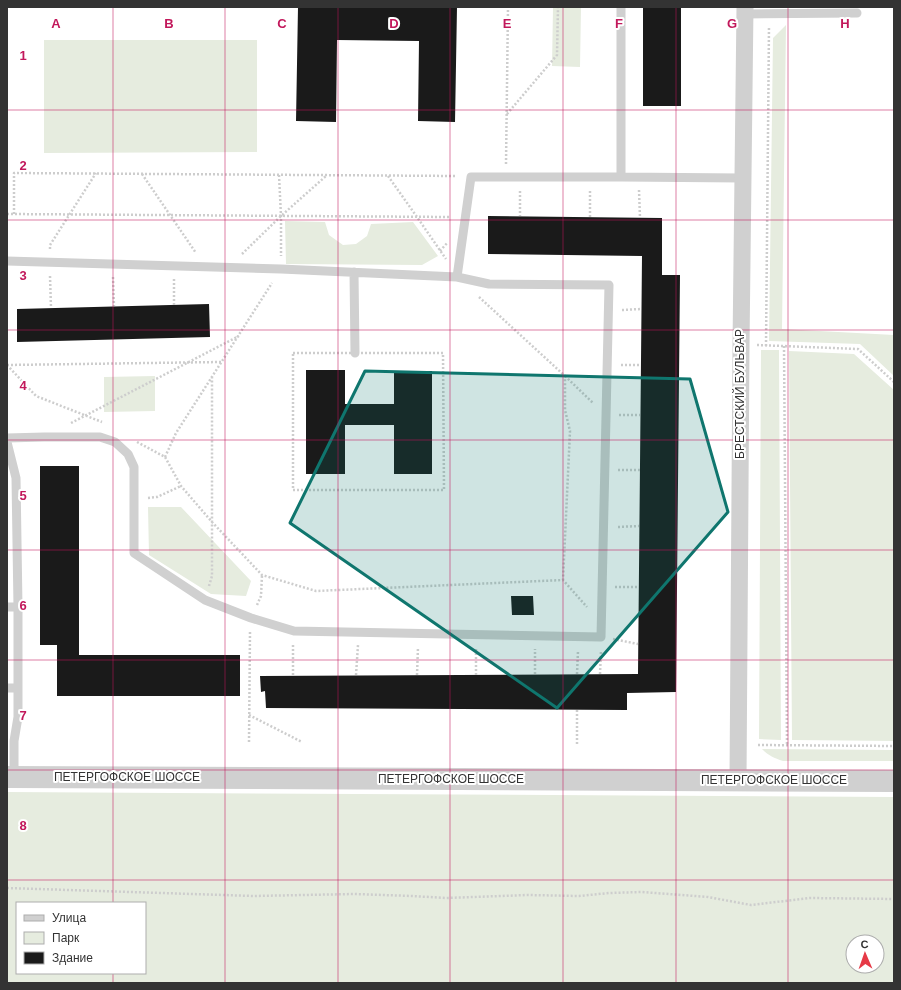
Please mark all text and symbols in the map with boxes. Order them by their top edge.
text: A [51,16,61,31]
text: B [164,16,174,31]
text: C [277,16,287,31]
text: D [389,16,399,31]
text: E [503,16,512,31]
text: F [615,16,623,31]
text: G [727,16,737,31]
text: H [840,16,850,31]
text: 1 [19,48,27,63]
text: 2 [19,158,27,173]
text: 3 [19,268,27,283]
street label: БРЕСТСКИЙ БУЛЬВАР [732,329,747,459]
text: 4 [19,378,27,393]
text: 5 [19,488,27,503]
text: 6 [19,598,27,613]
text: 7 [19,708,27,723]
street label: ПЕТЕРГОФСКОЕ ШОССЕ [54,770,200,784]
street label: ПЕТЕРГОФСКОЕ ШОССЕ [378,772,524,786]
street label: ПЕТЕРГОФСКОЕ ШОССЕ [701,773,847,787]
text: 8 [19,818,27,833]
legend [16,902,146,974]
text: Улица [52,911,86,925]
text: Парк [52,931,80,945]
north arrow [845,934,885,974]
text: С [860,938,869,950]
text: Здание [52,951,93,965]

